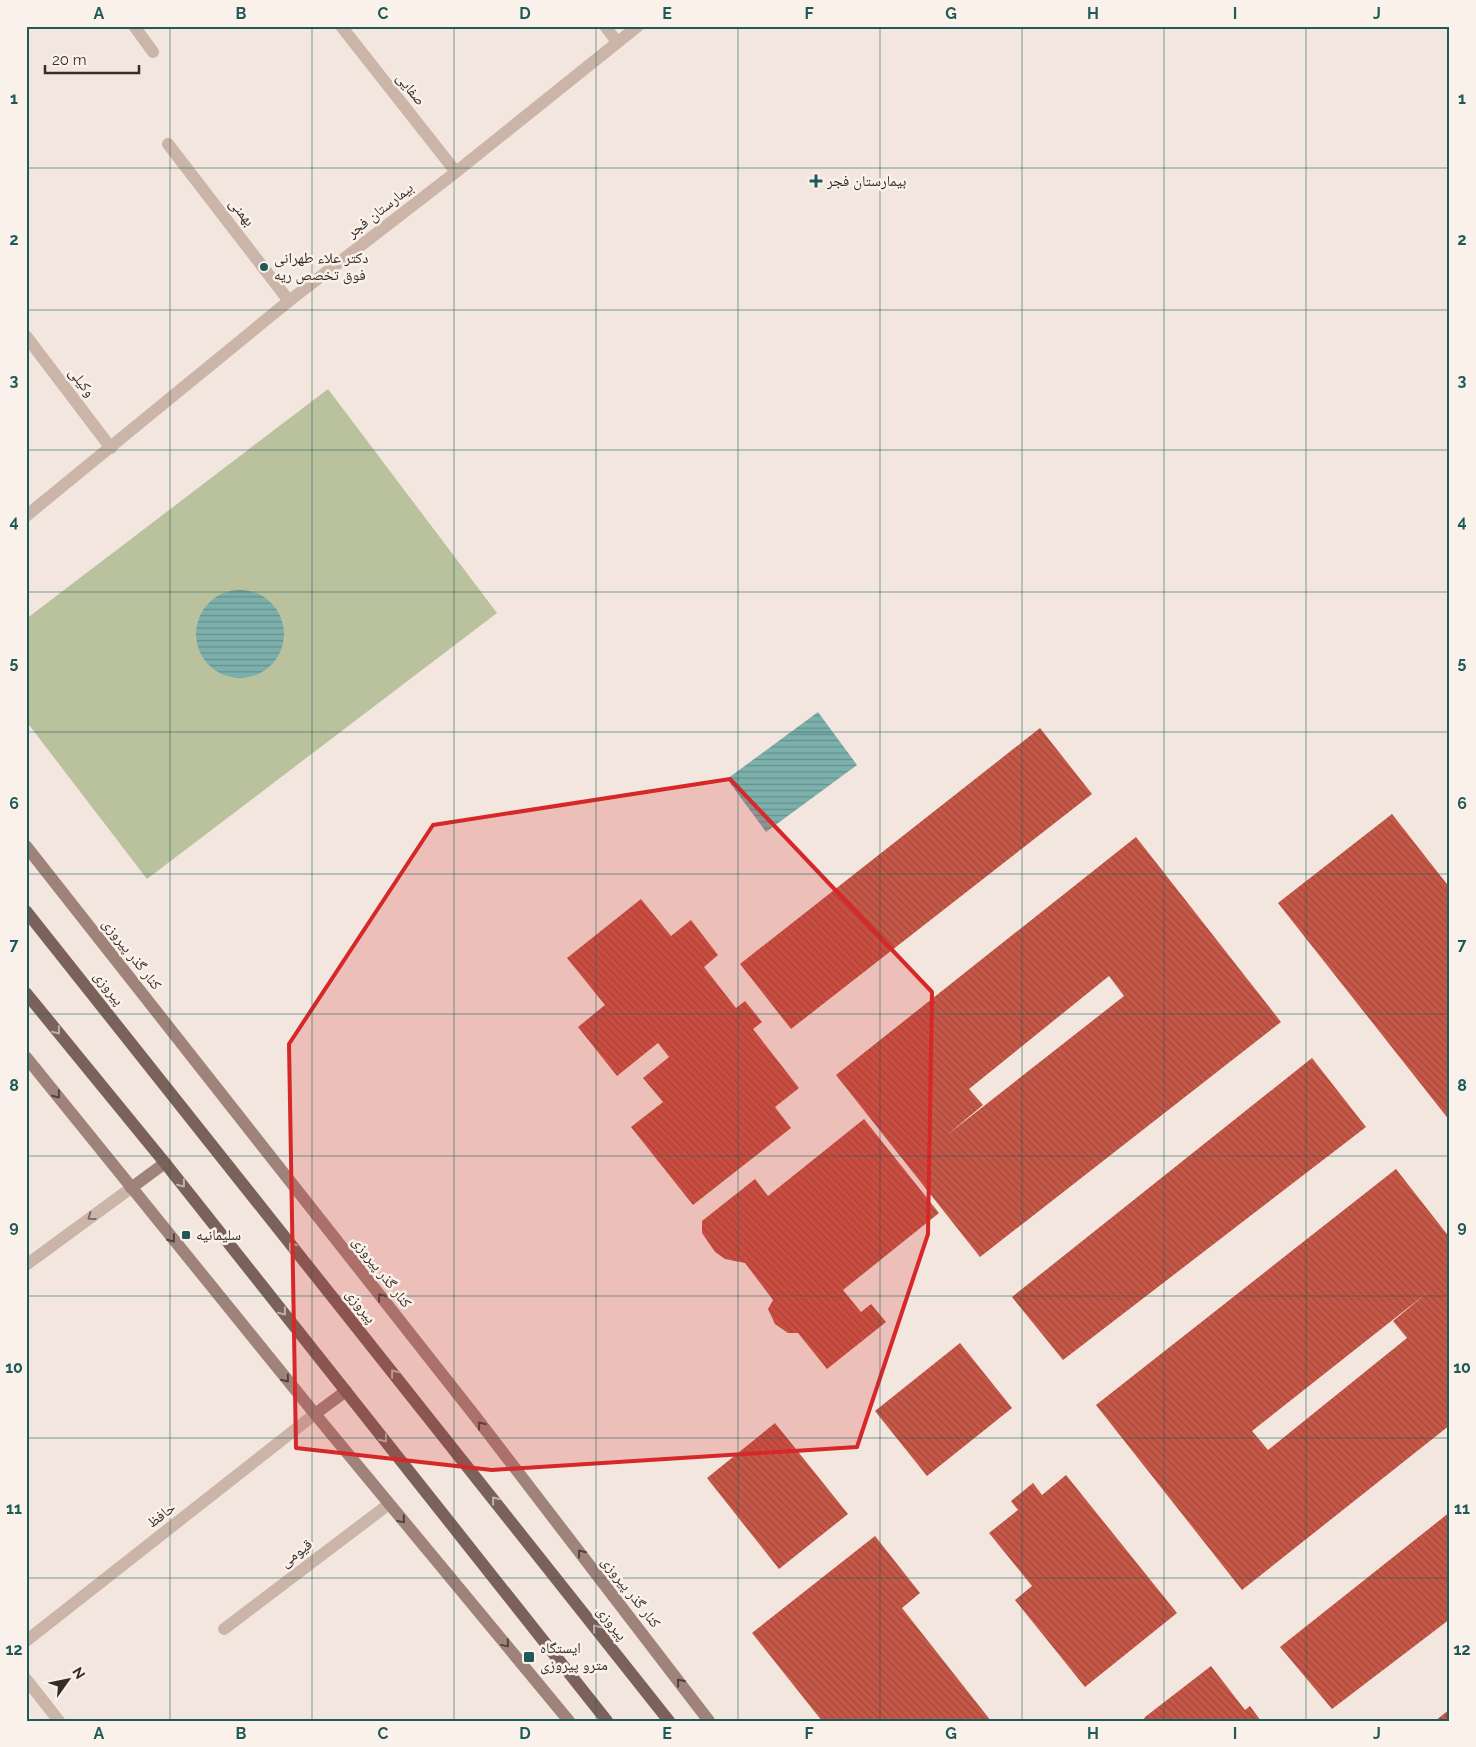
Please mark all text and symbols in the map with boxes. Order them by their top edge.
text: A [94,4,105,23]
text: B [236,4,247,23]
text: C [378,4,389,23]
text: D [519,4,531,23]
text: E [662,4,672,23]
text: F [804,4,814,23]
text: G [945,4,957,23]
text: H [1087,4,1099,23]
text: I [1233,4,1237,23]
text: J [1373,4,1381,23]
scale bar [45,42,139,74]
text: 20 m [52,51,87,69]
street label: صفایی [392,69,429,110]
text: 1 [10,89,18,108]
text: 1 [1458,89,1466,108]
place label: بیمارستان فجر [826,172,906,191]
marker: بیمارستان فجر [809,174,823,188]
street label: بیمارستان فجر [342,178,417,243]
street label: بهمنی [225,194,259,230]
text: 2 [9,230,19,249]
text: 2 [1457,230,1467,249]
place label: دکتر علاء طهرانی فوق تخصص ریه [274,249,369,285]
marker: دکتر علاء طهرانی فوق تخصص ریه [258,261,270,273]
street label: وکیلی [64,364,99,401]
text: 3 [10,371,19,390]
text: 3 [1458,371,1467,390]
text: 4 [9,512,19,531]
text: 4 [1457,512,1467,531]
text: 5 [10,653,19,672]
text: 5 [1458,653,1467,672]
text: 6 [9,794,19,813]
text: 6 [1457,794,1467,813]
street label: کنار گذر پیروزی [99,915,165,993]
text: 7 [10,935,19,954]
text: 7 [1458,935,1467,954]
street label: پیروزی [90,967,128,1009]
one-way arrow [52,1025,60,1034]
text: 8 [9,1076,19,1095]
text: 8 [1457,1076,1467,1095]
one-way arrow [51,1089,59,1098]
one-way arrow [176,1178,184,1187]
one-way arrow [87,1211,97,1220]
text: 9 [9,1217,19,1236]
text: 9 [1457,1217,1467,1236]
place label: سلیمانیه [196,1226,241,1244]
marker: سلیمانیه [180,1229,192,1241]
street label: کنار گذر پیروزی [349,1233,415,1311]
one-way arrow [167,1234,176,1243]
one-way arrow [290,1243,298,1252]
street label: پیروزی [342,1285,380,1327]
one-way arrow [378,1293,387,1303]
one-way arrow [277,1306,286,1315]
text: 10 [5,1358,23,1377]
text: 10 [1453,1358,1471,1377]
one-way arrow [391,1370,399,1379]
one-way arrow [281,1373,289,1382]
one-way arrow [479,1422,487,1431]
one-way arrow [378,1433,386,1442]
one-way arrow [491,1497,500,1506]
street label: حافظ [143,1498,179,1532]
text: 11 [6,1499,22,1518]
text: 11 [1454,1499,1470,1518]
one-way arrow [396,1514,405,1523]
street label: قیومی [276,1535,316,1572]
one-way arrow [578,1550,586,1559]
street label: کنار گذر پیروزی [598,1553,664,1631]
street label: پیروزی [593,1602,631,1644]
one-way arrow [593,1625,601,1634]
one-way arrow [500,1639,509,1648]
place label: ایستگاه مترو پیروزی [540,1639,608,1675]
text: 12 [6,1640,22,1659]
text: 12 [1454,1640,1470,1659]
marker: ایستگاه مترو پیروزی [522,1650,536,1664]
north arrow [42,1654,92,1704]
text: N [69,1664,89,1682]
one-way arrow [677,1679,685,1688]
text: A [94,1724,105,1743]
text: B [236,1724,247,1743]
text: C [378,1724,389,1743]
text: D [519,1724,531,1743]
text: E [662,1724,672,1743]
text: F [804,1724,814,1743]
text: G [945,1724,957,1743]
text: H [1087,1724,1099,1743]
text: I [1233,1724,1237,1743]
text: J [1373,1724,1381,1743]

